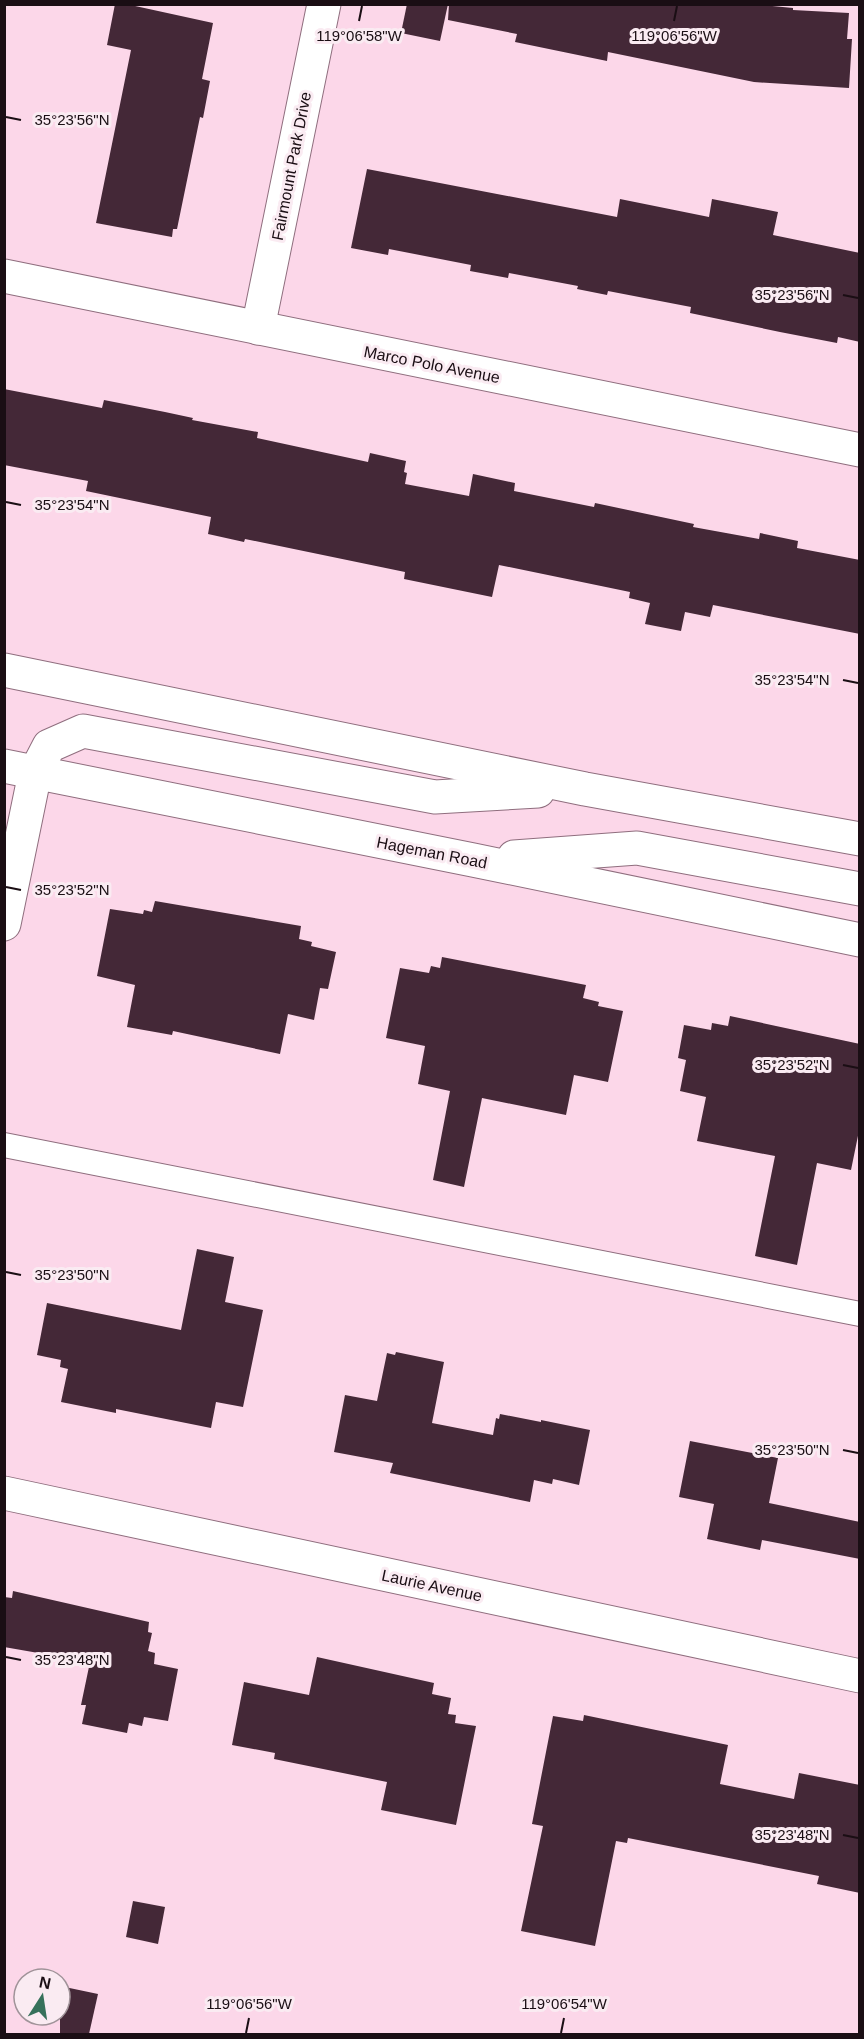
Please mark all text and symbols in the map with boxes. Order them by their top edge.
text: 119°06'58"W [316,27,403,44]
text: 119°06'56"W [631,27,718,44]
street label: Fairmount Park Drive [269,90,314,242]
text: 35°23'56"N [34,111,110,128]
text: 35°23'56"N [754,286,830,303]
street label: Marco Polo Avenue [362,343,502,386]
text: 35°23'54"N [34,496,110,513]
text: 35°23'54"N [754,671,830,688]
street label: Hageman Road [375,833,489,872]
text: 35°23'52"N [34,881,110,898]
text: 35°23'52"N [754,1056,830,1073]
text: 35°23'50"N [34,1266,110,1283]
text: 35°23'50"N [754,1441,830,1458]
street label: Laurie Avenue [380,1567,484,1604]
text: 35°23'48"N [34,1651,110,1668]
text: 35°23'48"N [754,1826,830,1843]
north arrow [12,1967,72,2027]
text: N [38,1973,52,1992]
text: 119°06'56"W [206,1995,293,2012]
text: 119°06'54"W [521,1995,608,2012]

